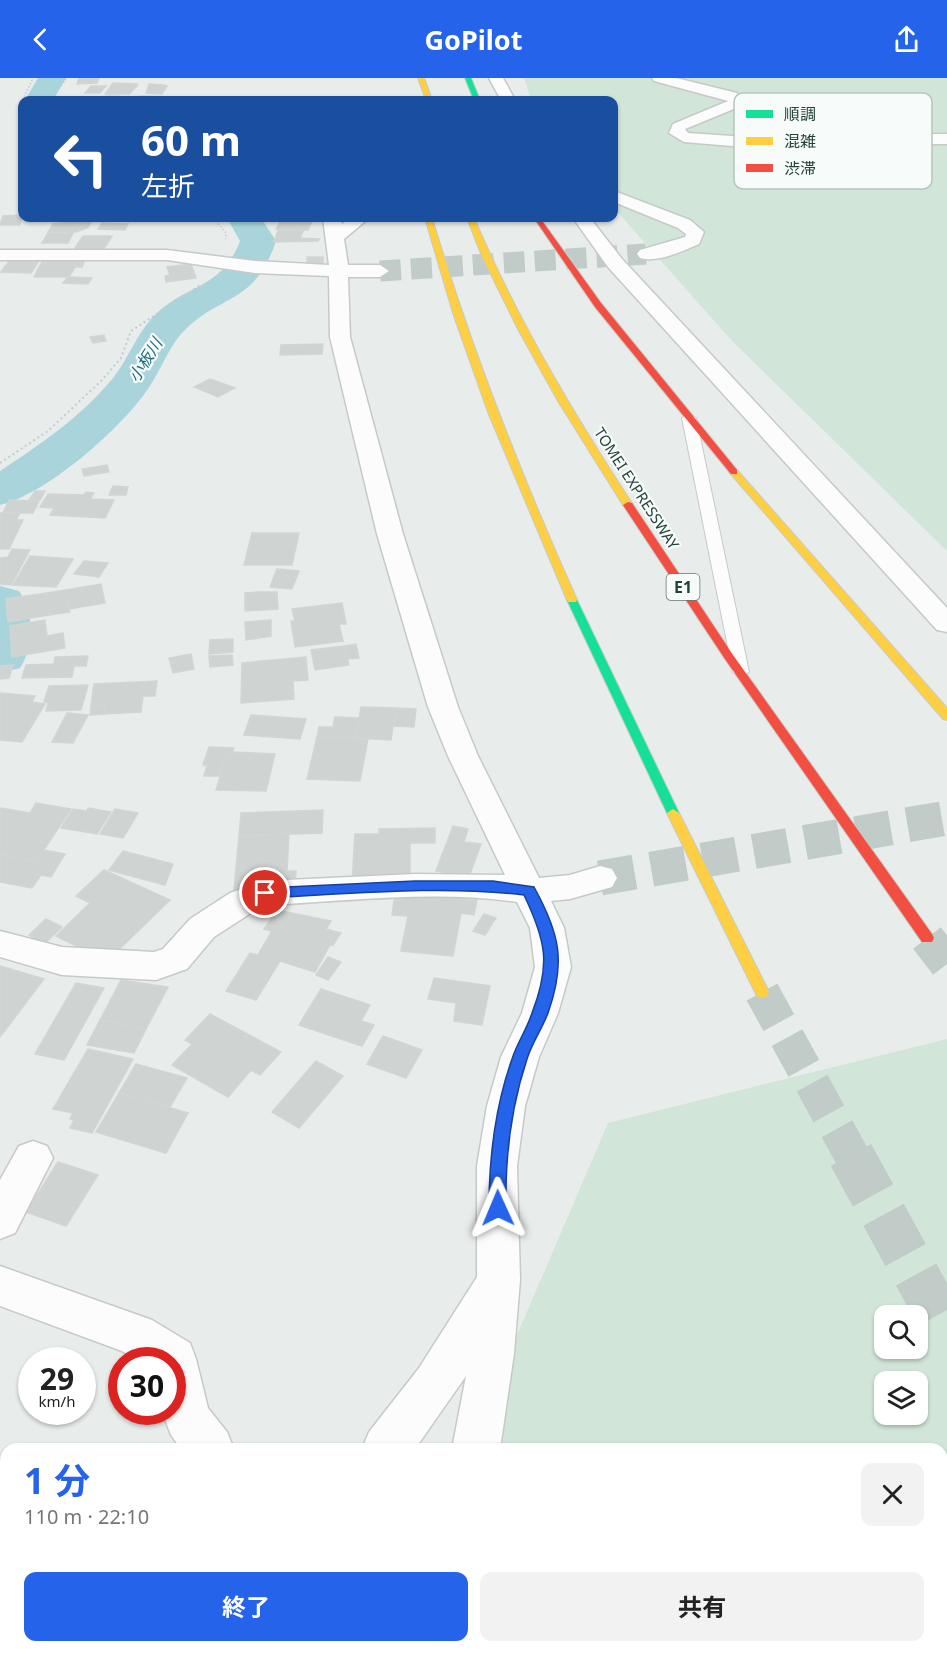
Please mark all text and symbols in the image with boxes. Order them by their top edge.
text: GoPilot [425,21,522,58]
icon: back [24,23,57,56]
icon: share [890,23,923,56]
legend [734,93,932,189]
text: 順調 [784,103,816,125]
text: 60 m [141,111,241,168]
icon: left [42,120,120,198]
text: 混雑 [784,130,816,152]
text: 渋滞 [784,157,816,179]
text: 左折 [141,167,195,204]
water label: 小板川 [123,332,168,386]
street label: TOMEI EXPRESSWAY [590,423,684,553]
road number: E1 [666,574,700,600]
pin [239,867,290,918]
icon: arrive [248,876,281,909]
position arrow [466,1176,530,1240]
map controls [874,1305,928,1425]
button: search [874,1305,928,1359]
speed limit sign: 30 [108,1347,186,1425]
text: 29 [40,1358,74,1399]
button: layers [874,1371,928,1425]
text: km/h [39,1391,75,1411]
text: 1 分 [24,1456,90,1505]
button: close [861,1463,924,1526]
text: 110 m · 22:10 [24,1503,149,1530]
button: 終了 [24,1572,468,1641]
button: 共有 [480,1572,924,1641]

